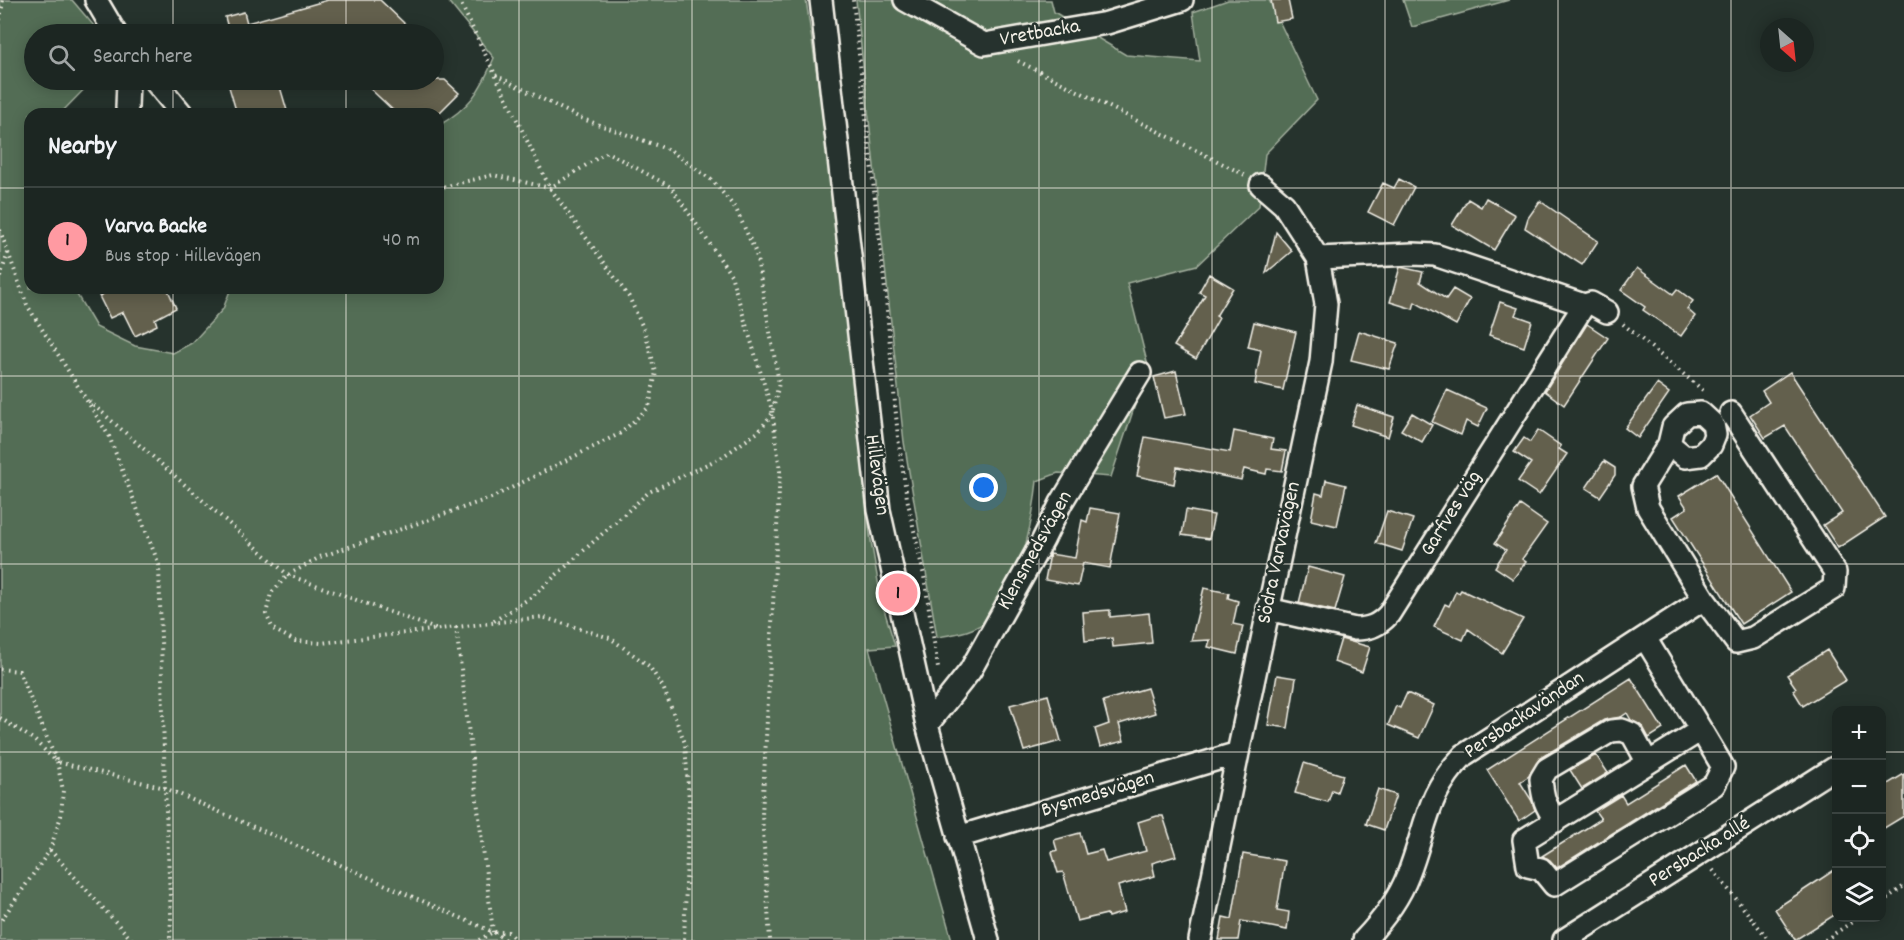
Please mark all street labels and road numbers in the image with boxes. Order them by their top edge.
street label: Vretbacka [998,12,1083,56]
street label: Hillevägen [855,433,897,517]
street label: Garfves väg [1414,465,1490,563]
street label: Södra Varvavägen [1250,479,1310,627]
street label: Klensmedsvägen [991,486,1081,616]
street label: Persbackavändan [1459,665,1591,767]
street label: Bysmedsvägen [1038,764,1158,826]
street label: Persbacka allé [1643,810,1757,896]

